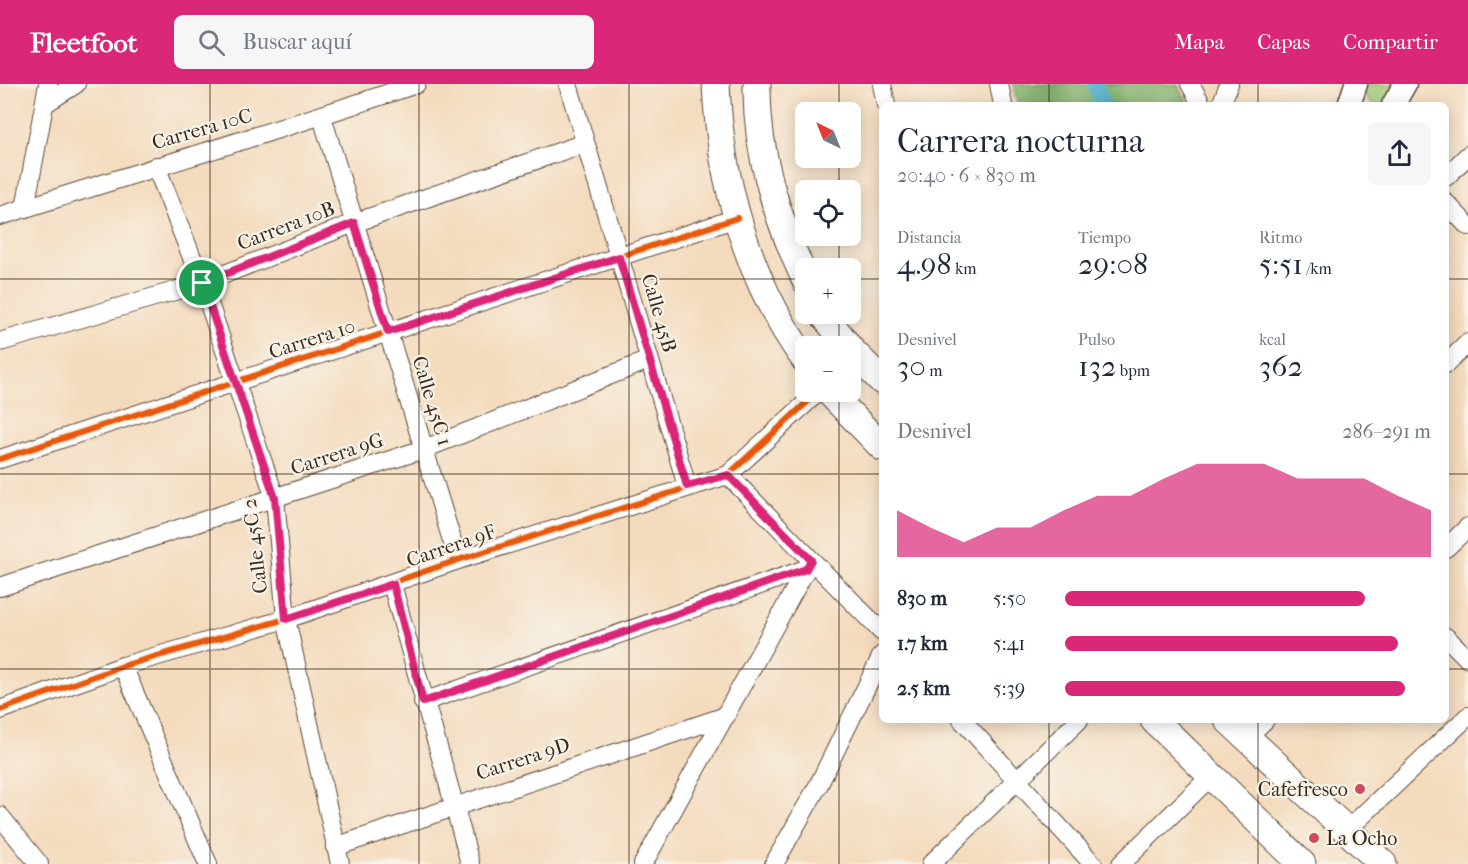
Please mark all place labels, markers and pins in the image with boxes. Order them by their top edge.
pin [176,257,227,308]
place label: Cafefresco [1258,778,1348,801]
marker: Cafefresco [1353,782,1367,796]
place label: La Ocho [1326,827,1398,850]
marker: La Ocho [1307,831,1321,845]

